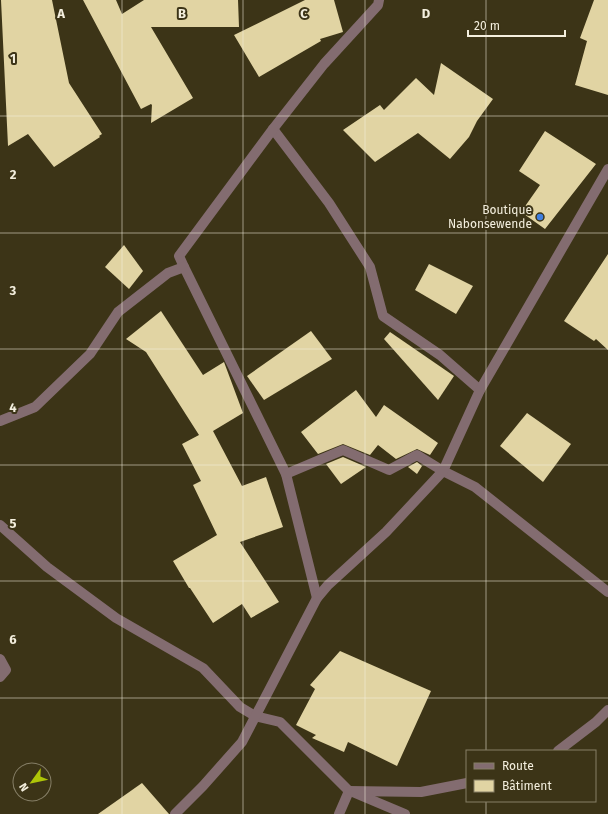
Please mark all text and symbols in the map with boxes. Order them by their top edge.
text: A [56,6,65,21]
text: B [178,6,186,21]
text: C [300,6,308,21]
text: D [422,6,431,21]
scale bar [468,12,565,38]
text: 20 m [474,19,500,33]
text: 1 [10,51,16,66]
text: 2 [10,167,17,182]
place label: Boutique Nabonsewende [448,203,532,231]
marker: Boutique Nabonsewende [535,212,545,222]
text: 3 [9,283,17,298]
text: 4 [9,400,17,415]
text: 5 [10,516,17,531]
text: 6 [9,632,17,647]
legend [466,750,596,802]
text: Route [502,759,534,773]
north arrow [12,762,52,802]
text: Bâtiment [502,779,552,793]
text: N [17,781,31,794]

